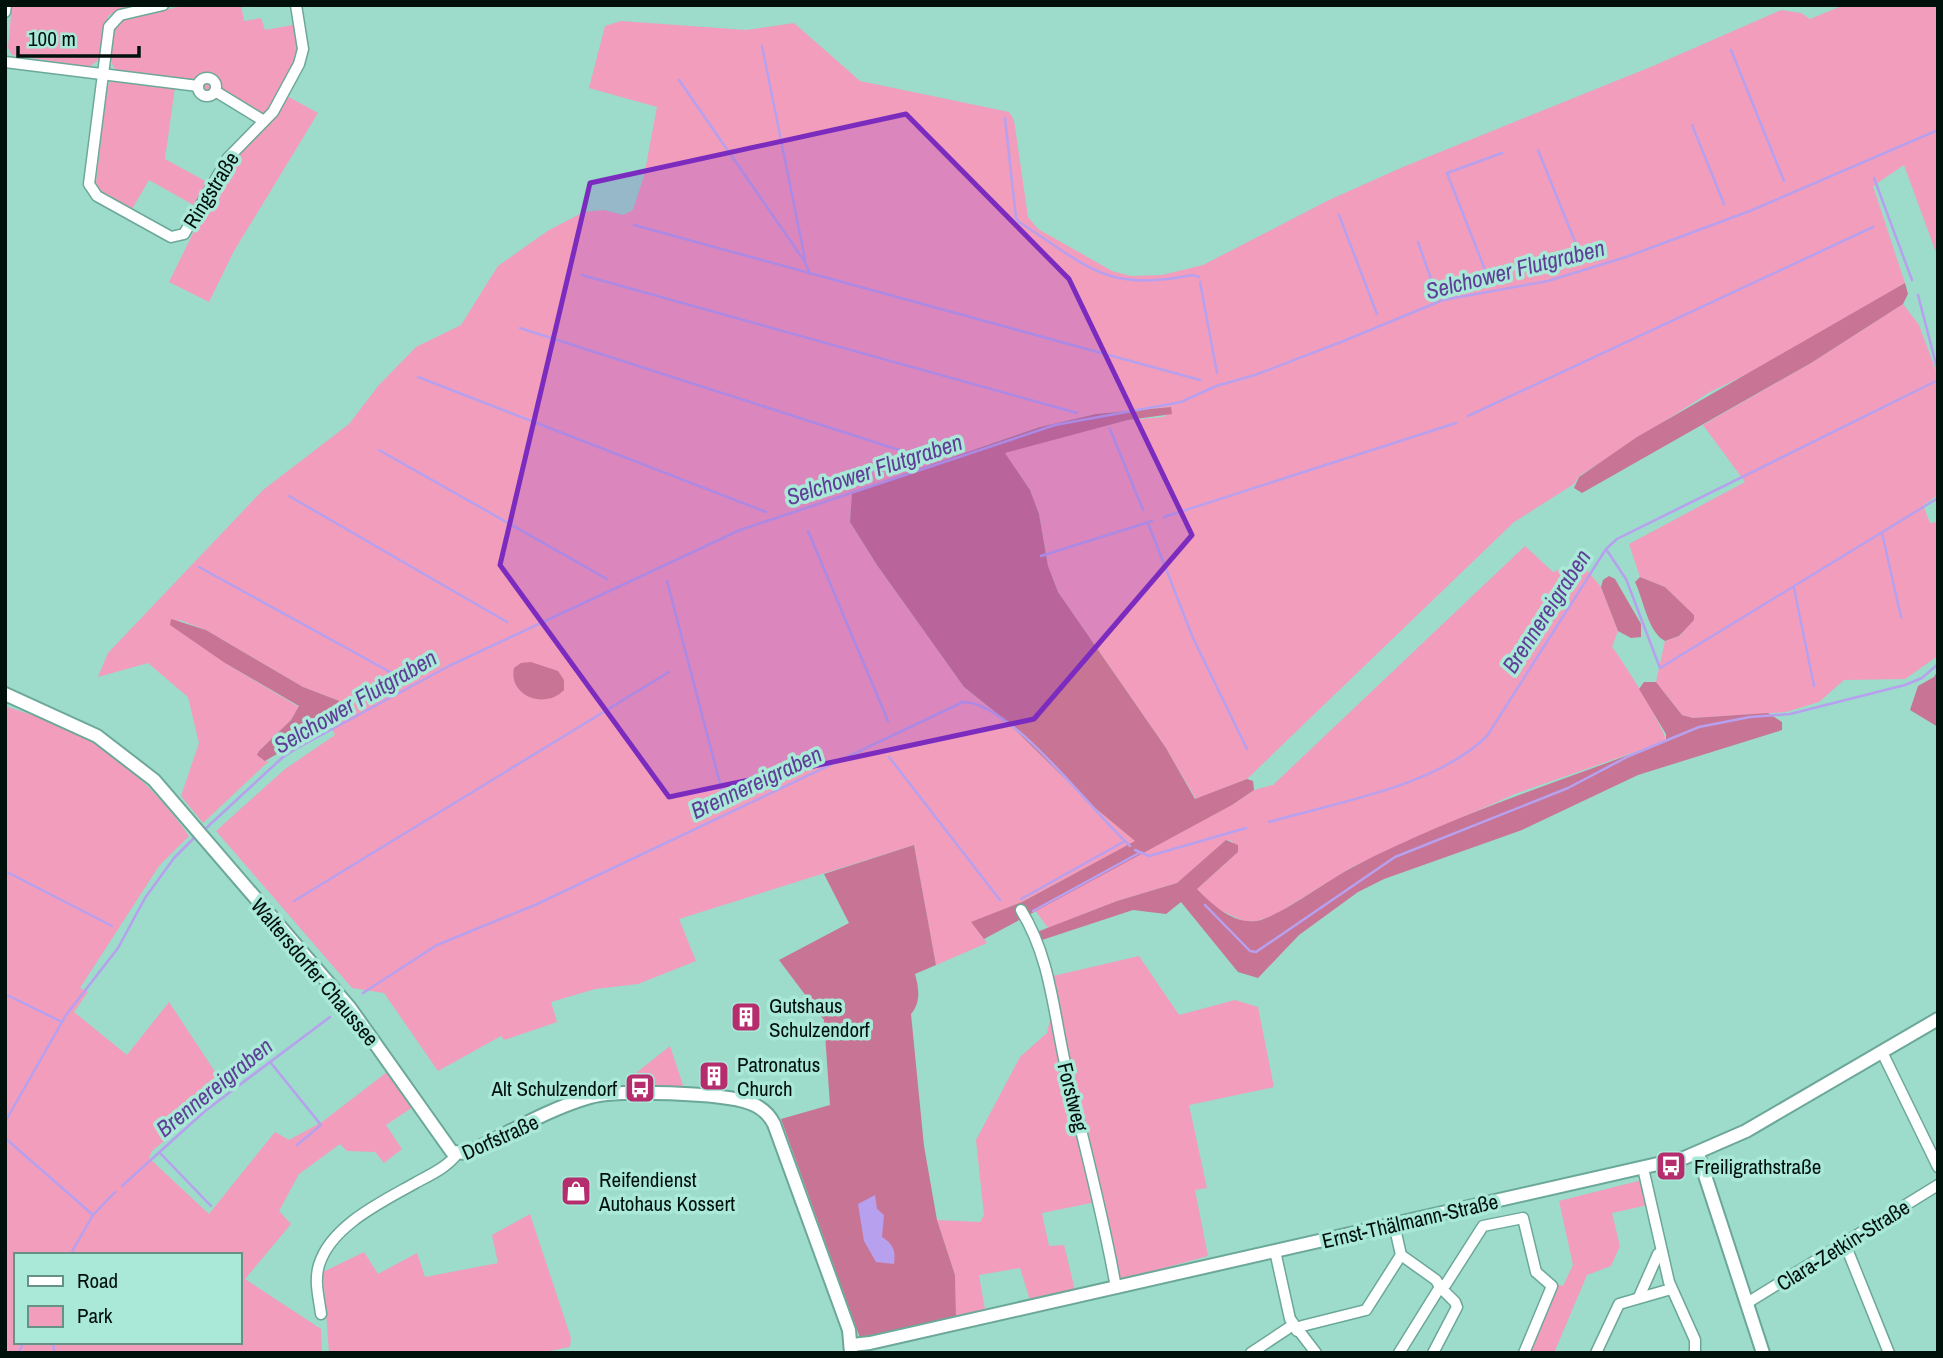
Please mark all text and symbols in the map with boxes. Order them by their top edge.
scale bar [18,14,138,58]
text: 100 m [28,24,76,53]
street label: Ringstraße [176,146,246,234]
water label: Selchower Flutgraben [1422,232,1608,306]
water label: Selchower Flutgraben [782,426,966,512]
water label: Brennereigraben [1494,543,1598,679]
water label: Selchower Flutgraben [268,642,442,760]
water label: Brennereigraben [685,738,827,826]
street label: Waltersdorfer Chaussee [244,892,386,1052]
place label: Gutshaus Schulzendorf [769,991,870,1044]
building icon: Gutshaus Schulzendorf [729,1000,763,1034]
water label: Brennereigraben [149,1030,279,1144]
place label: Patronatus Church [737,1050,820,1103]
building icon: Patronatus Church [697,1059,731,1093]
street label: Forstweg [1050,1060,1096,1135]
bus stop icon: Alt Schulzendorf [623,1071,657,1105]
place label: Alt Schulzendorf [491,1074,617,1103]
street label: Dorfstraße [457,1107,543,1167]
bus stop icon: Freiligrathstraße [1654,1149,1688,1183]
place label: Freiligrathstraße [1694,1152,1821,1181]
place label: Reifendienst Autohaus Kossert [598,1165,735,1218]
shop icon: Reifendienst Autohaus Kossert [559,1174,593,1208]
street label: Ernst-Thälmann-Straße [1319,1187,1501,1255]
street label: Clara-Zetkin-Straße [1771,1192,1915,1298]
legend [14,1253,242,1344]
text: Road [77,1266,118,1295]
text: Park [77,1301,113,1330]

